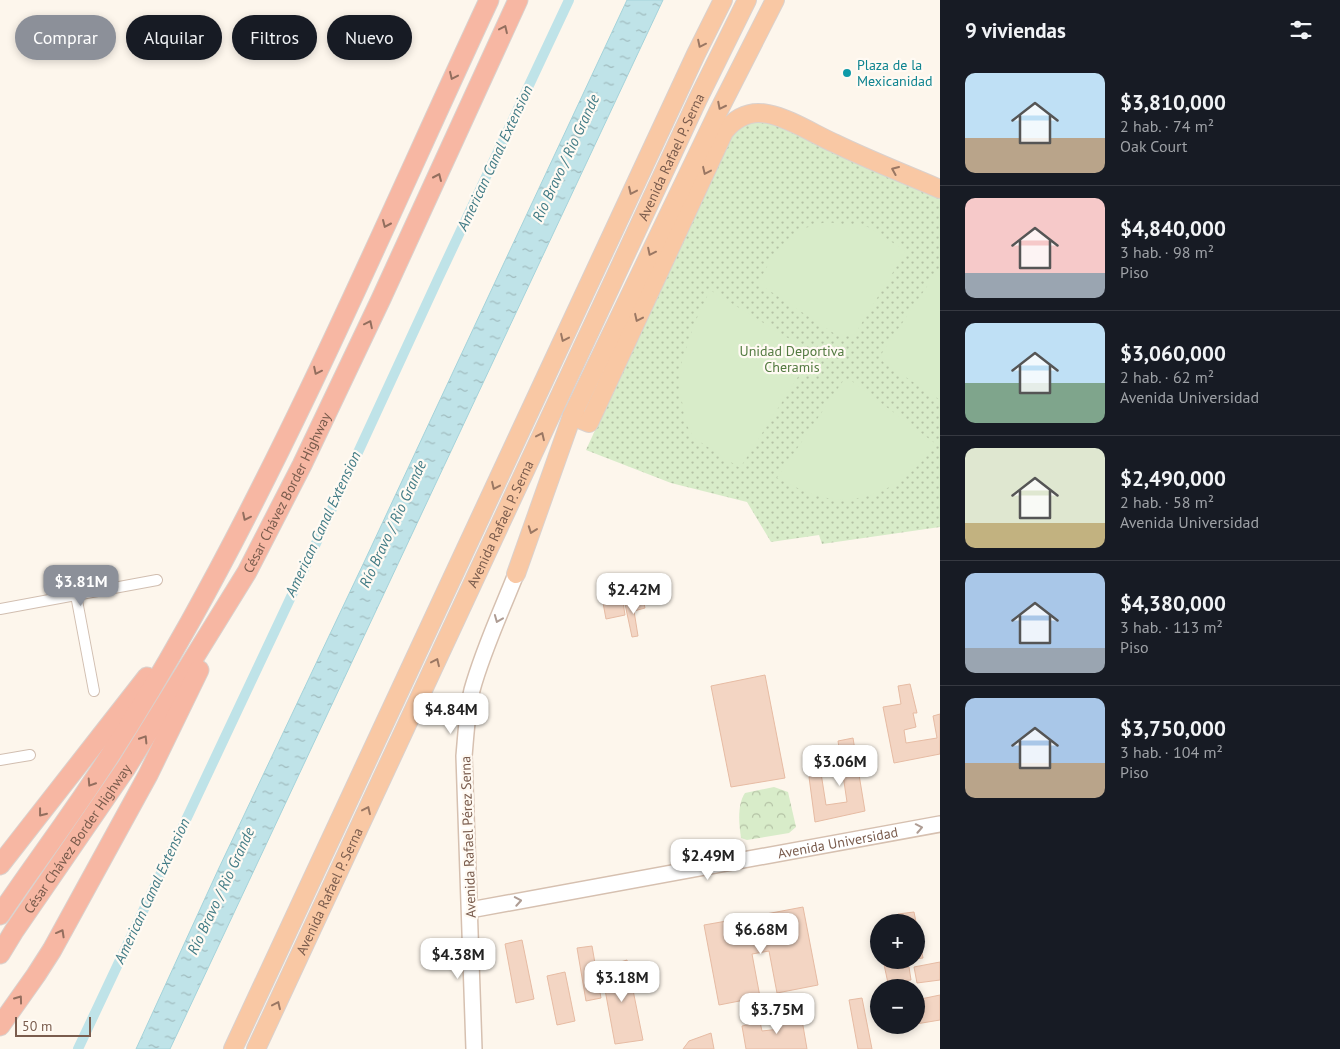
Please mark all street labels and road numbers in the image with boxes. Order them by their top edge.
street label: Avenida Rafael P. Serna [634,90,708,223]
street label: César Chávez Border Highway [239,409,335,576]
street label: Avenida Rafael P. Serna [463,458,538,591]
street label: Avenida Rafael Pérez Serna [456,756,480,918]
street label: César Chávez Border Highway [20,760,135,917]
street label: Avenida Universidad [776,823,899,863]
street label: Avenida Rafael P. Serna [292,825,367,958]

